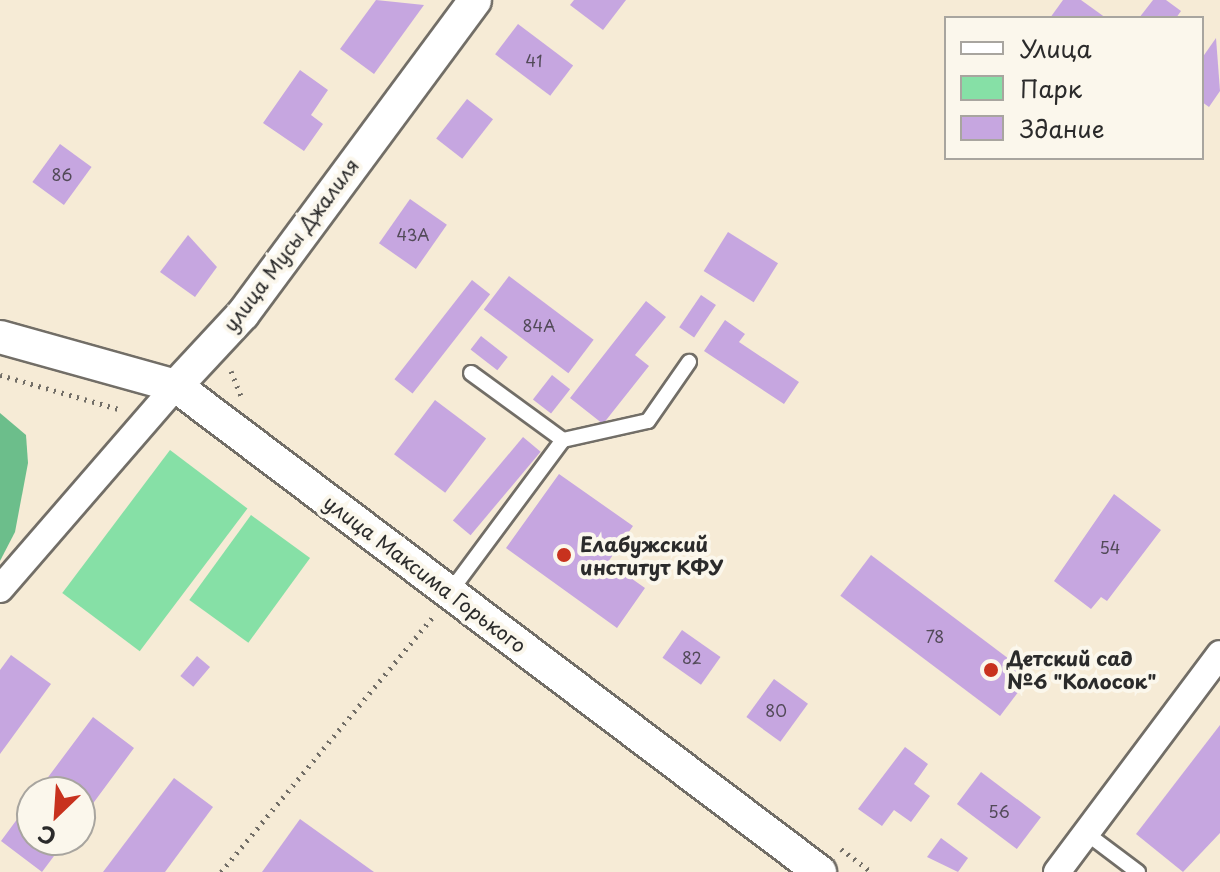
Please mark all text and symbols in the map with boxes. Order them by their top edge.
legend [944,16,1204,160]
text: Улица [1020,30,1092,66]
house number: 41 [526,50,542,70]
text: Парк [1020,70,1082,106]
text: Здание [1020,110,1105,146]
street label: улица Мусы Джалиля [217,152,365,338]
house number: 86 [52,164,72,184]
house number: 43А [397,224,429,244]
house number: 84А [523,315,555,335]
street label: улица Максима Горького [318,489,532,659]
place label: Елабужский институт КФУ [580,532,724,579]
house number: 54 [1100,537,1120,557]
marker: Елабужский институт КФУ [555,546,573,564]
house number: 78 [926,626,944,646]
place label: Детский сад №6 "Колосок" [1007,646,1157,693]
house number: 82 [682,647,702,667]
marker: Детский сад №6 "Колосок" [982,661,1000,679]
house number: 80 [765,700,787,720]
north arrow [16,776,96,856]
house number: 56 [988,801,1010,821]
text: С [32,818,61,855]

